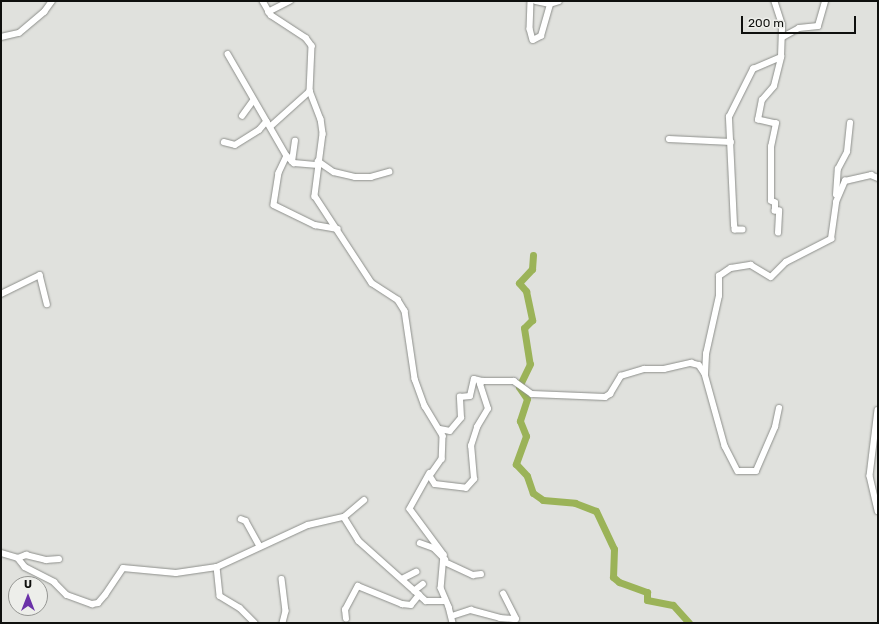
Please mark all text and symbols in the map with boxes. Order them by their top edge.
scale bar [743,8,858,34]
text: 200 m [748,16,784,30]
north arrow [8,576,48,616]
text: U [24,578,32,591]

